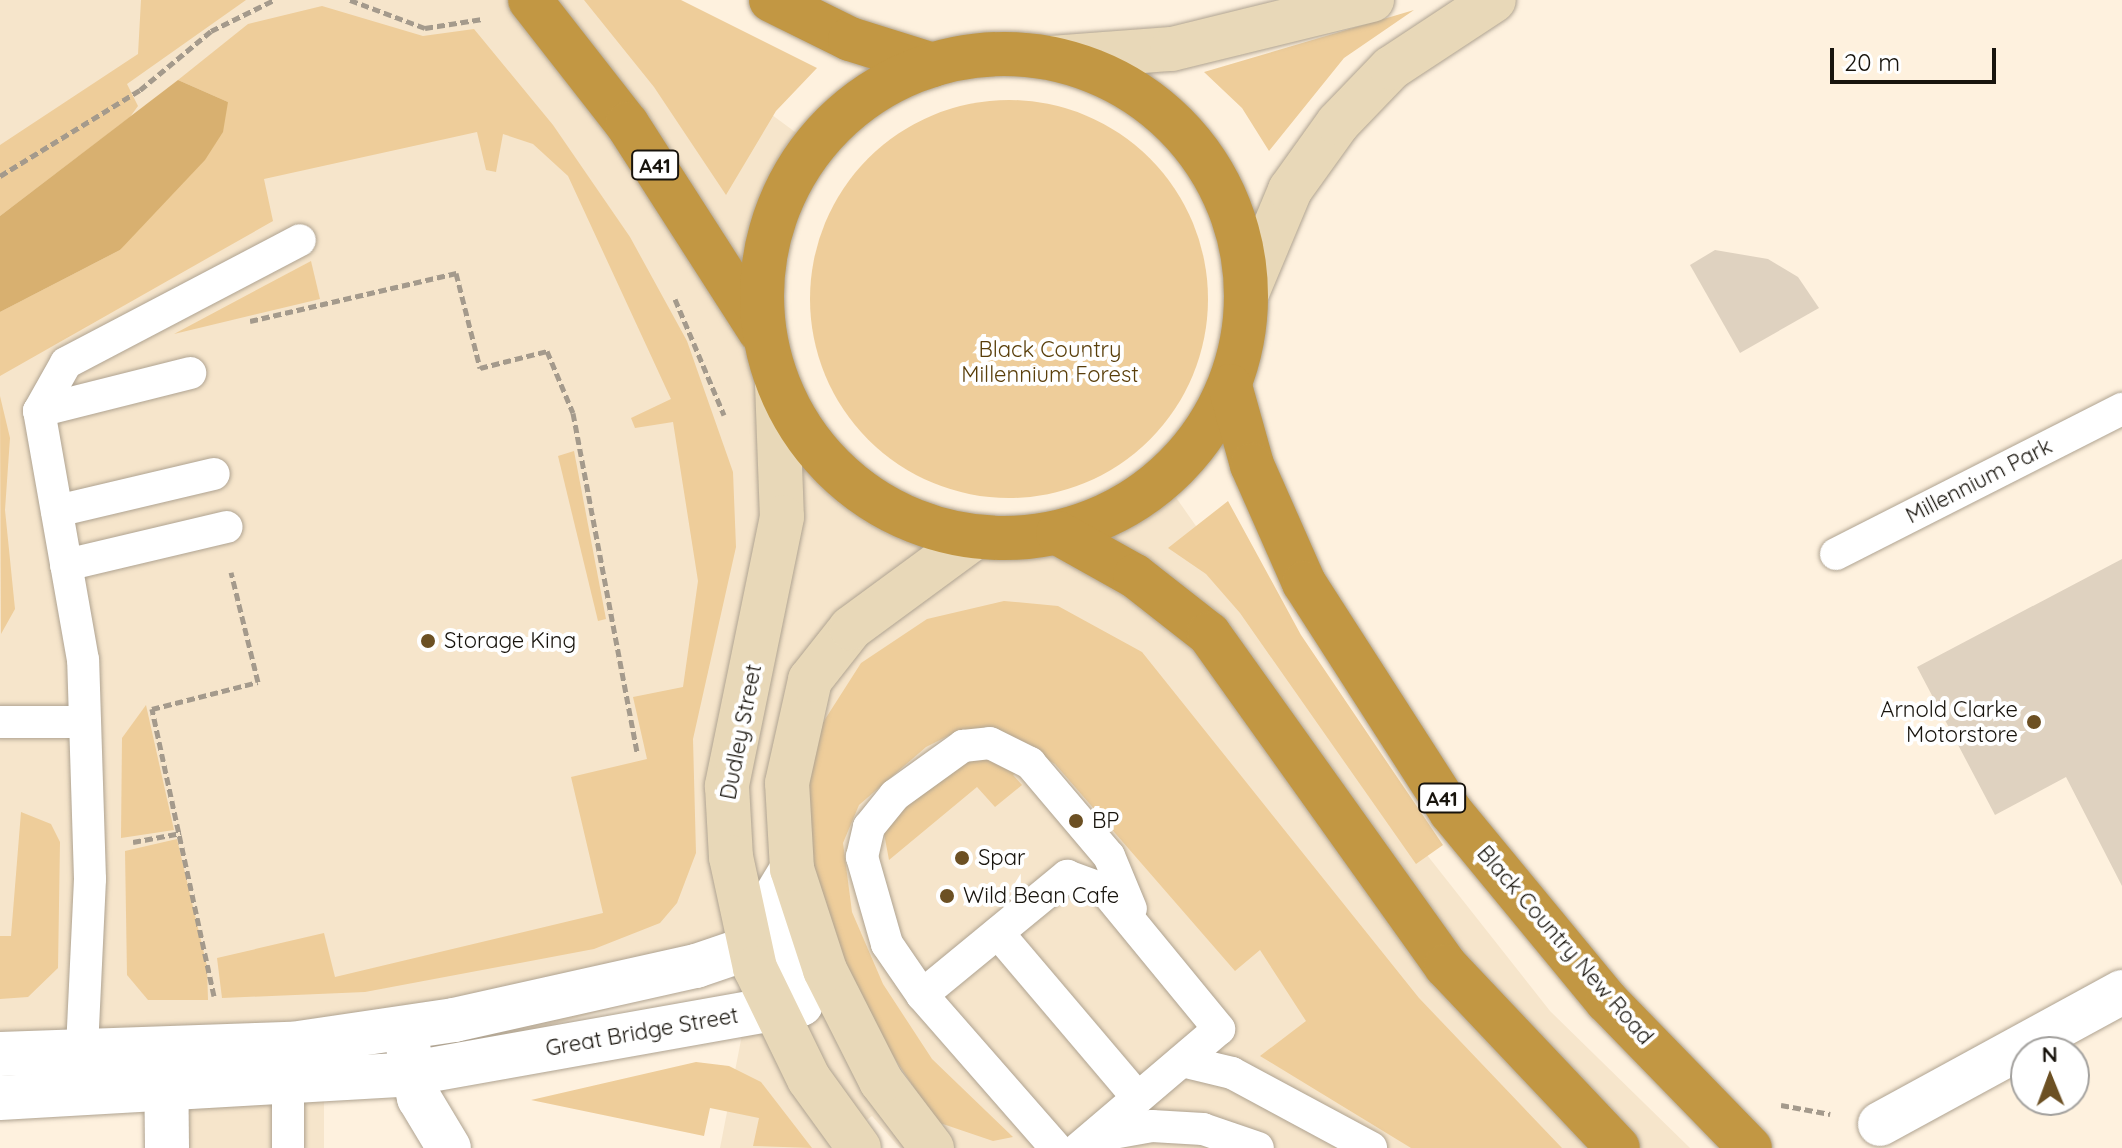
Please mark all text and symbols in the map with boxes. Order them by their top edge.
scale bar [1834,32,2000,82]
text: 20 m [1844,47,1900,77]
road number: A41 [631,149,679,181]
park label: Black Country Millennium Forest [961,336,1139,388]
street label: Millennium Park [1901,433,2057,529]
place label: Storage King [444,628,576,654]
marker: Storage King [419,632,437,650]
street label: Dudley Street [715,662,767,802]
place label: Arnold Clarke Motorstore [1880,696,2018,748]
marker: Arnold Clarke Motorstore [2025,713,2043,731]
road number: A41 [1418,782,1466,814]
place label: BP [1092,808,1119,834]
marker: BP [1067,812,1085,830]
street label: Black Country New Road [1471,840,1659,1050]
place label: Spar [978,845,1025,871]
marker: Spar [953,849,971,867]
place label: Wild Bean Cafe [963,883,1119,909]
marker: Wild Bean Cafe [938,887,956,905]
street label: Great Bridge Street [544,1002,740,1062]
north arrow [2010,1036,2090,1116]
text: N [2041,1040,2058,1068]

